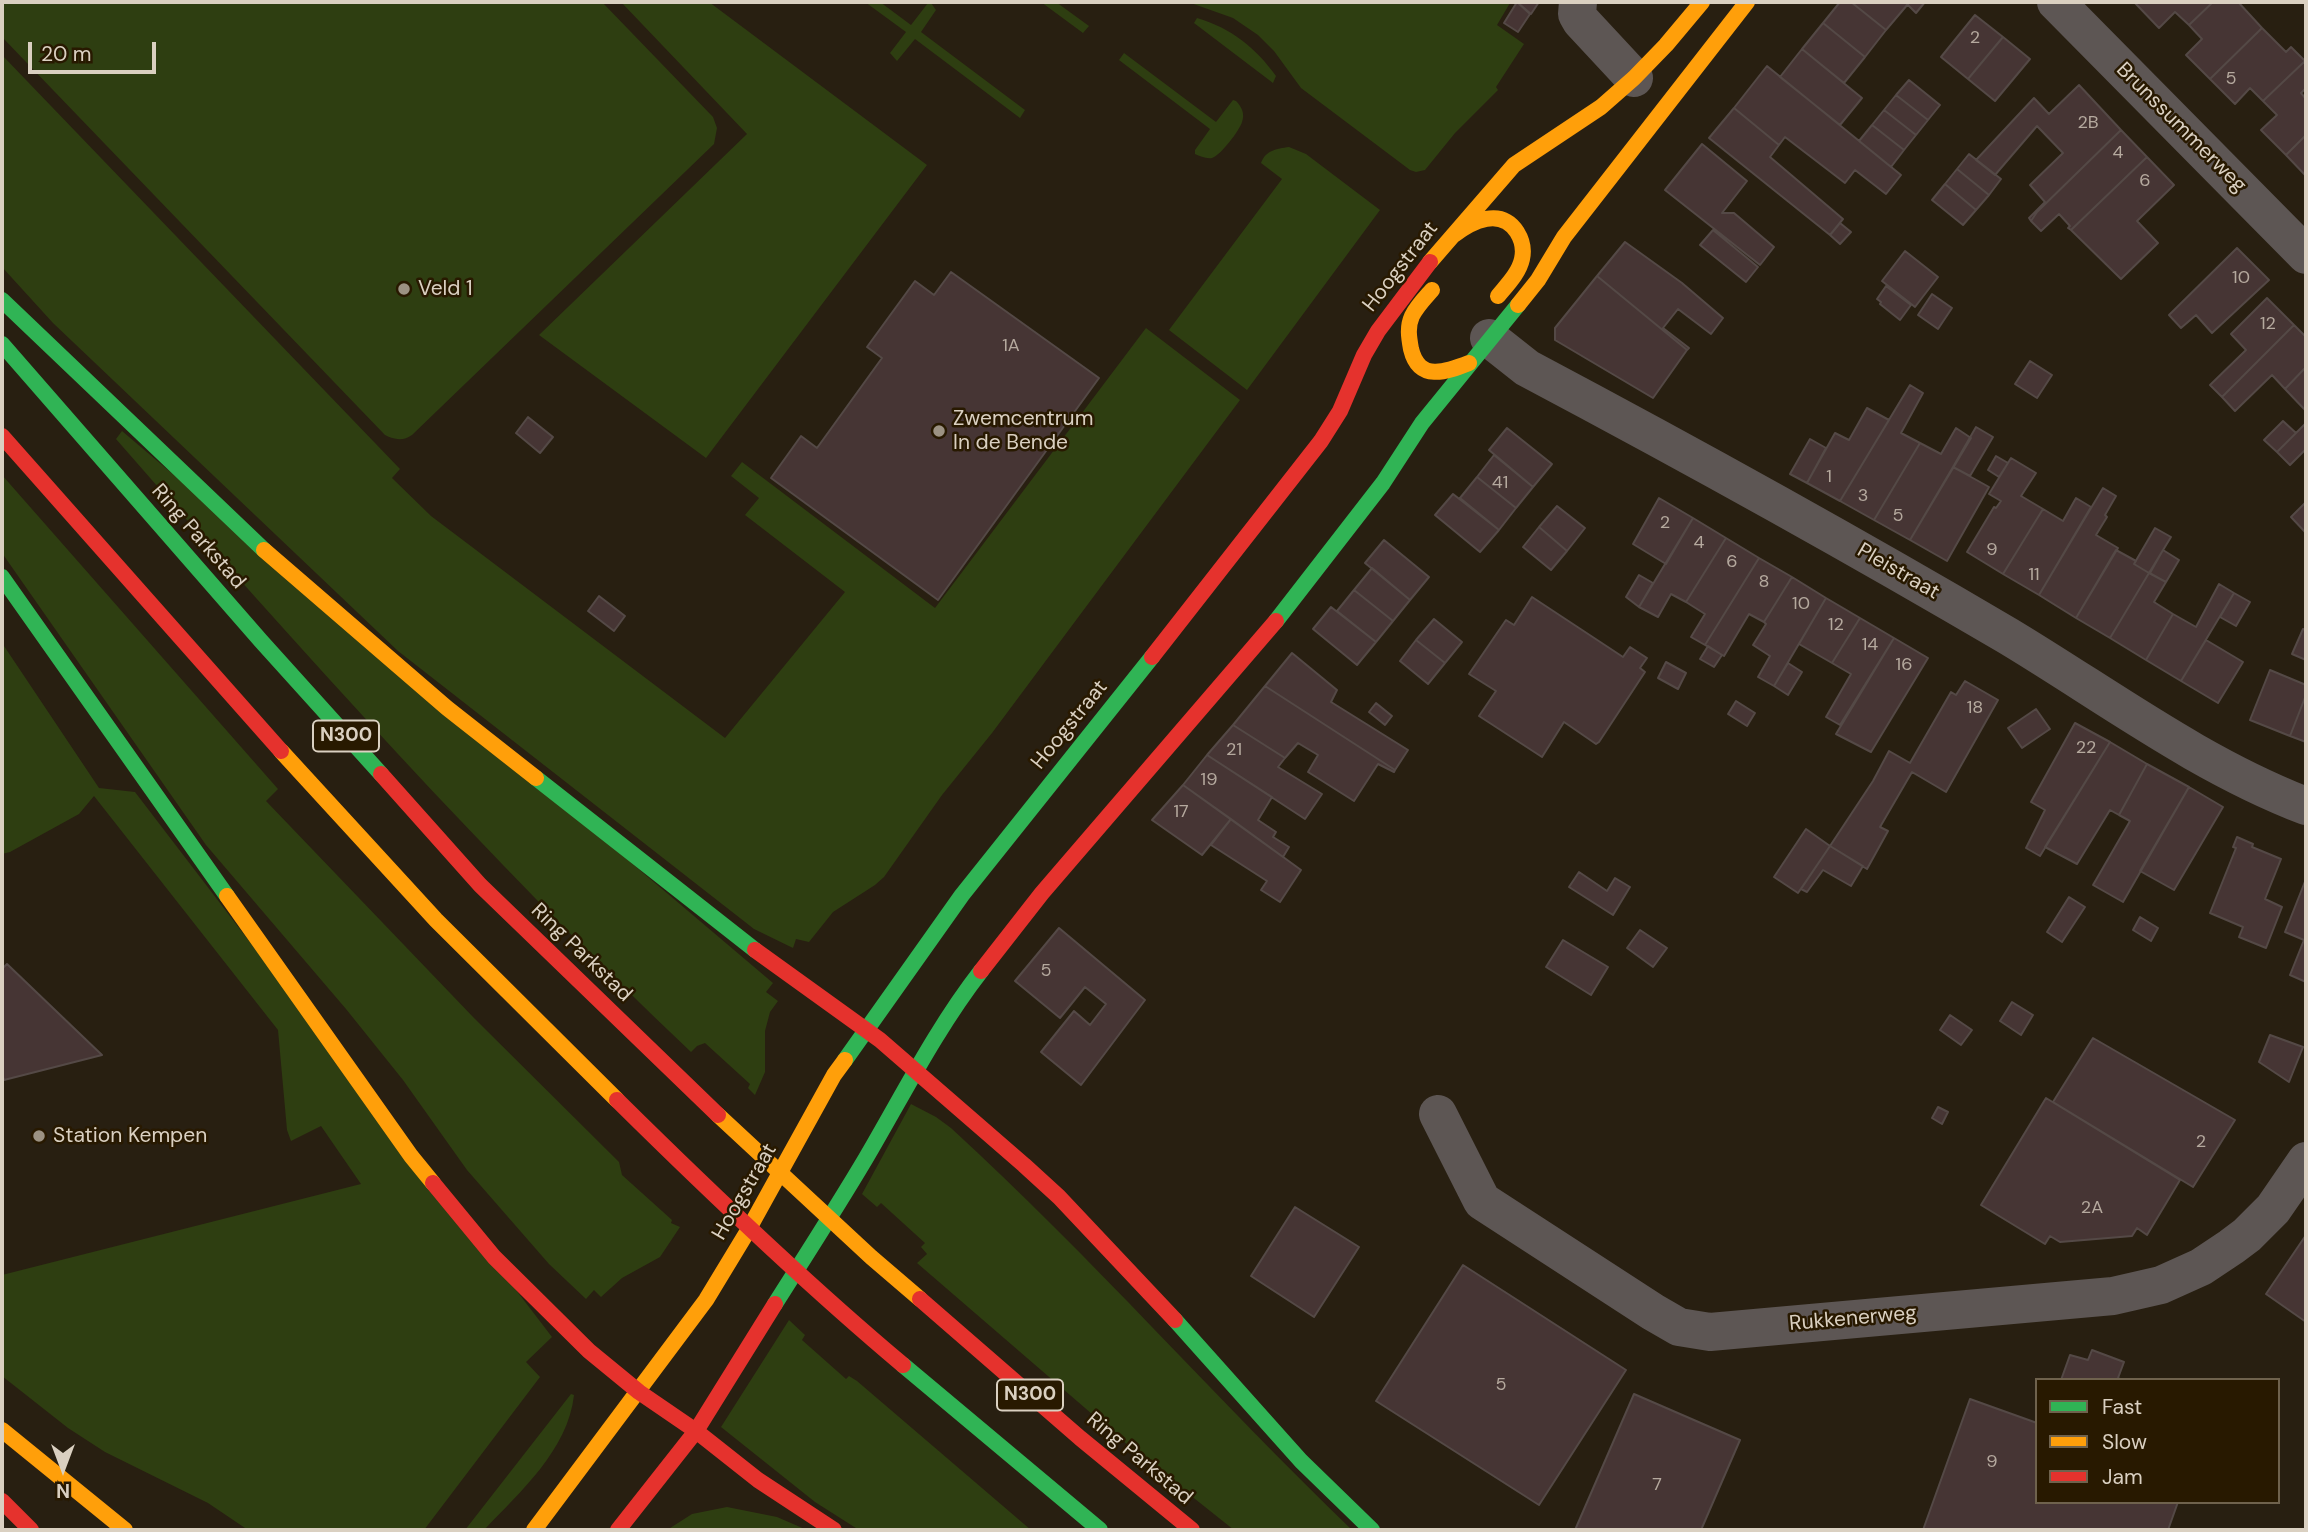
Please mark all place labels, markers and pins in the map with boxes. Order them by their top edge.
place label: Veld 1 [418,276,473,302]
marker: Veld 1 [396,281,412,297]
place label: Zwemcentrum In de Bende [953,406,1093,456]
marker: Zwemcentrum In de Bende [931,423,947,439]
place label: Station Kempen [53,1123,207,1149]
marker: Station Kempen [31,1128,47,1144]

